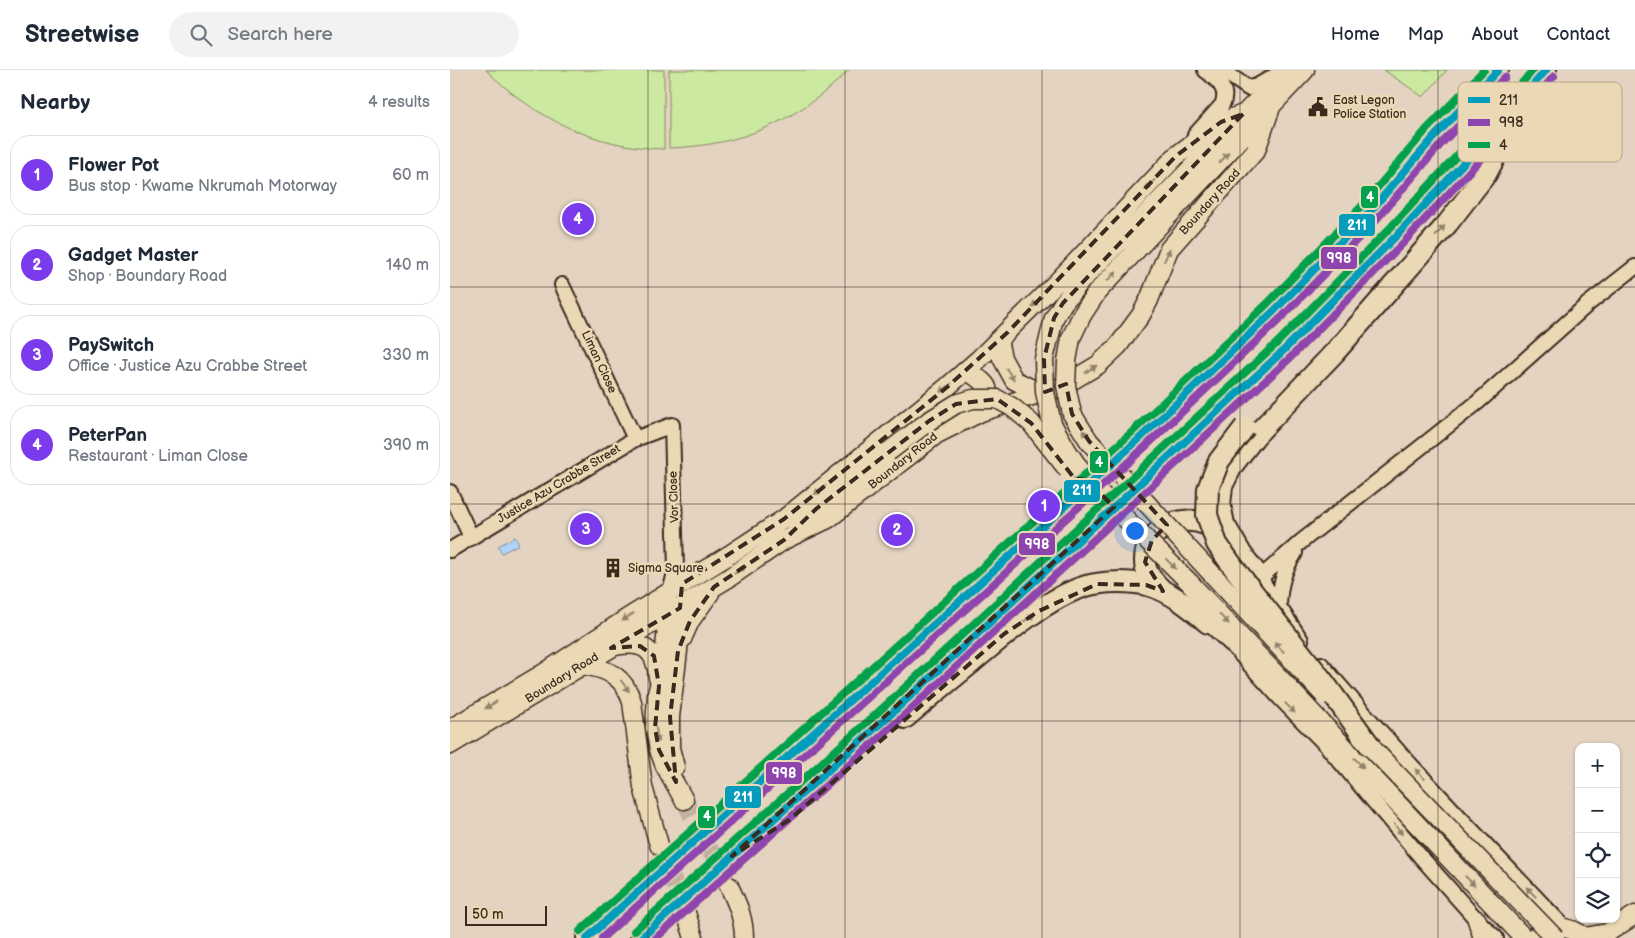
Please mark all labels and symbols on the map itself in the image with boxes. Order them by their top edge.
legend [1458,82,1622,162]
text: 211 [1499,92,1518,109]
place label: East Legon Police Station [1333,93,1407,122]
public building icon: East Legon Police Station [1307,96,1329,118]
text: 998 [1499,114,1523,131]
text: 4 [1499,137,1508,154]
one-way arrow [1218,153,1230,165]
street label: Boundary Road [1176,166,1244,238]
one-way arrow [1144,178,1156,190]
line badge: 4 [1360,185,1379,209]
text: 4 [1366,189,1375,206]
pin: 4 [562,200,594,238]
line badge: 211 [1338,213,1376,237]
text: 211 [1347,217,1367,234]
one-way arrow [1435,225,1446,238]
line badge: 998 [1320,246,1358,270]
one-way arrow [1164,248,1172,262]
text: 998 [1327,250,1351,267]
one-way arrow [1106,271,1118,283]
one-way arrow [1031,296,1043,308]
street label: Liman Close [578,328,620,396]
one-way arrow [1084,365,1098,374]
one-way arrow [1006,367,1015,380]
one-way arrow [939,382,952,393]
street label: Boundary Road [865,429,941,493]
one-way arrow [1082,430,1091,443]
street label: Justice Azu Crabbe Street [495,441,624,527]
line badge: 4 [1089,450,1109,474]
text: 4 [1095,454,1104,471]
street label: Vor Close [666,471,682,523]
line badge: 211 [1063,479,1101,503]
text: 211 [1072,482,1092,499]
one-way arrow [814,485,827,496]
pin: 1 [1028,487,1060,525]
pin: 3 [570,510,602,548]
pin: 2 [881,511,913,549]
your location [1122,518,1148,544]
line badge: 998 [1018,532,1056,556]
text: 998 [1025,536,1049,553]
building icon: Sigma Square [602,557,624,579]
one-way arrow [1165,558,1177,570]
place label: Sigma Square [628,561,704,576]
one-way arrow [734,566,747,575]
one-way arrow [1218,612,1230,624]
one-way arrow [622,613,635,622]
one-way arrow [1022,613,1035,623]
one-way arrow [1273,641,1285,653]
street label: Boundary Road [522,649,602,707]
one-way arrow [620,679,630,693]
one-way arrow [485,700,498,709]
one-way arrow [1284,702,1296,714]
one-way arrow [653,727,661,743]
one-way arrow [1353,756,1365,768]
line badge: 998 [765,761,803,785]
text: 998 [772,765,796,782]
one-way arrow [1414,768,1426,780]
line badge: 211 [724,785,762,809]
text: 211 [733,789,753,806]
line badge: 4 [697,805,716,829]
text: 4 [703,808,712,825]
one-way arrow [1393,823,1404,836]
one-way arrow [1464,875,1476,887]
one-way arrow [1525,886,1537,898]
scale bar [465,903,548,926]

